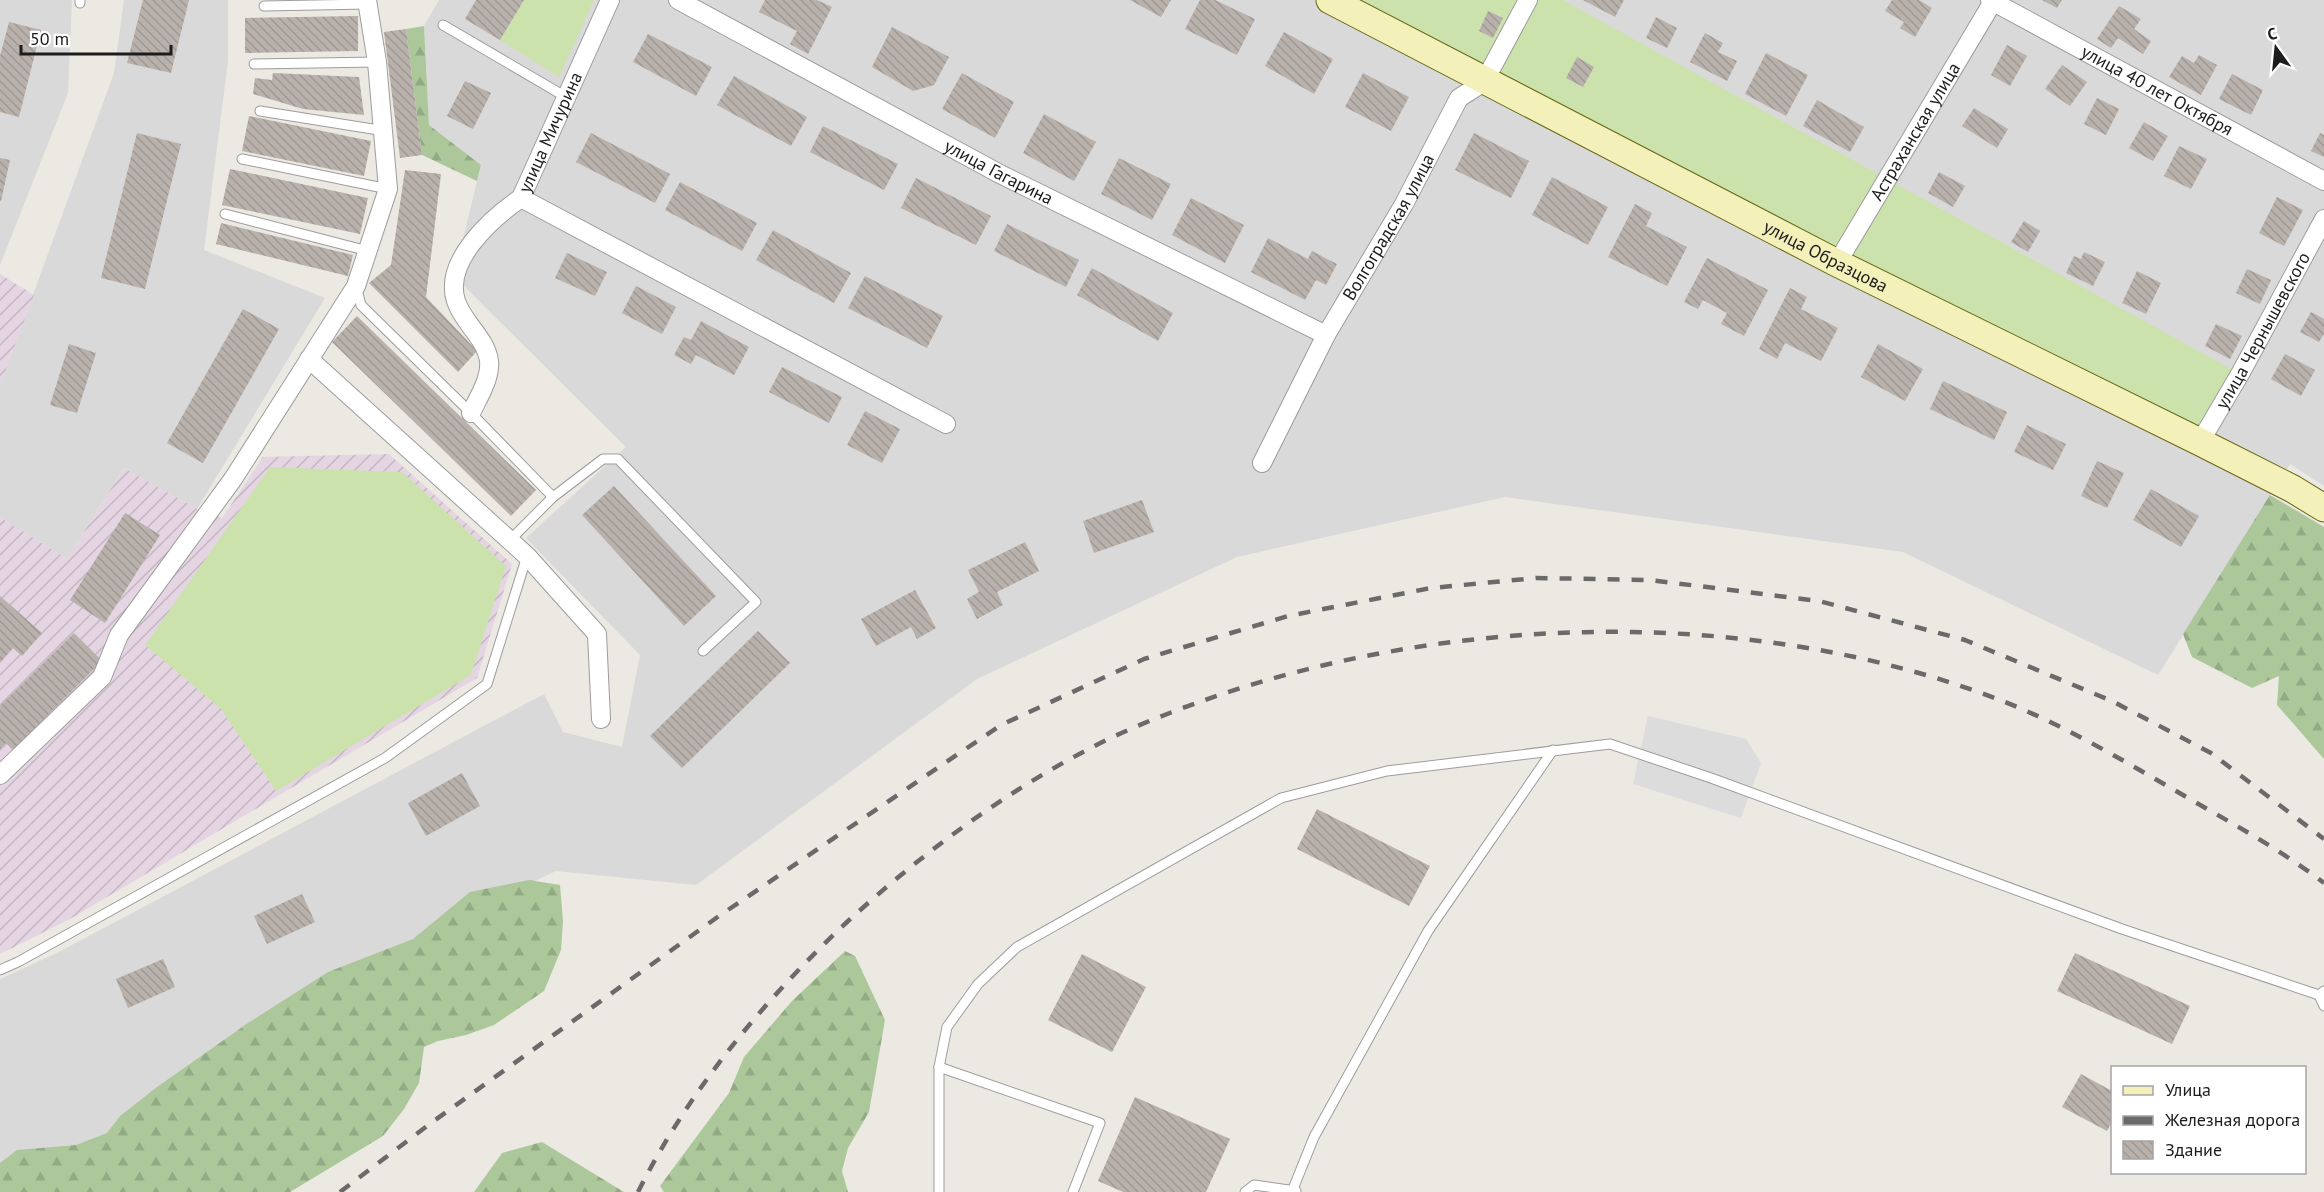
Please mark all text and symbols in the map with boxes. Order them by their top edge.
scale bar [21,18,171,56]
north arrow [2246,18,2306,78]
text: С [2265,23,2279,44]
text: 50 m [30,27,69,50]
street label: улица 40 лет Октября [2077,40,2237,141]
street label: Астраханская улица [1865,58,1965,205]
street label: улица Мичурина [513,68,587,196]
street label: улица Гагарина [940,134,1057,209]
street label: Волгоградская улица [1337,150,1439,304]
street label: улица Образцова [1760,215,1892,297]
street label: улица Чернышевского [2210,248,2315,413]
legend [2111,1066,2306,1174]
text: Улица [2165,1078,2211,1101]
text: Железная дорога [2164,1108,2300,1131]
text: Здание [2165,1138,2222,1161]

